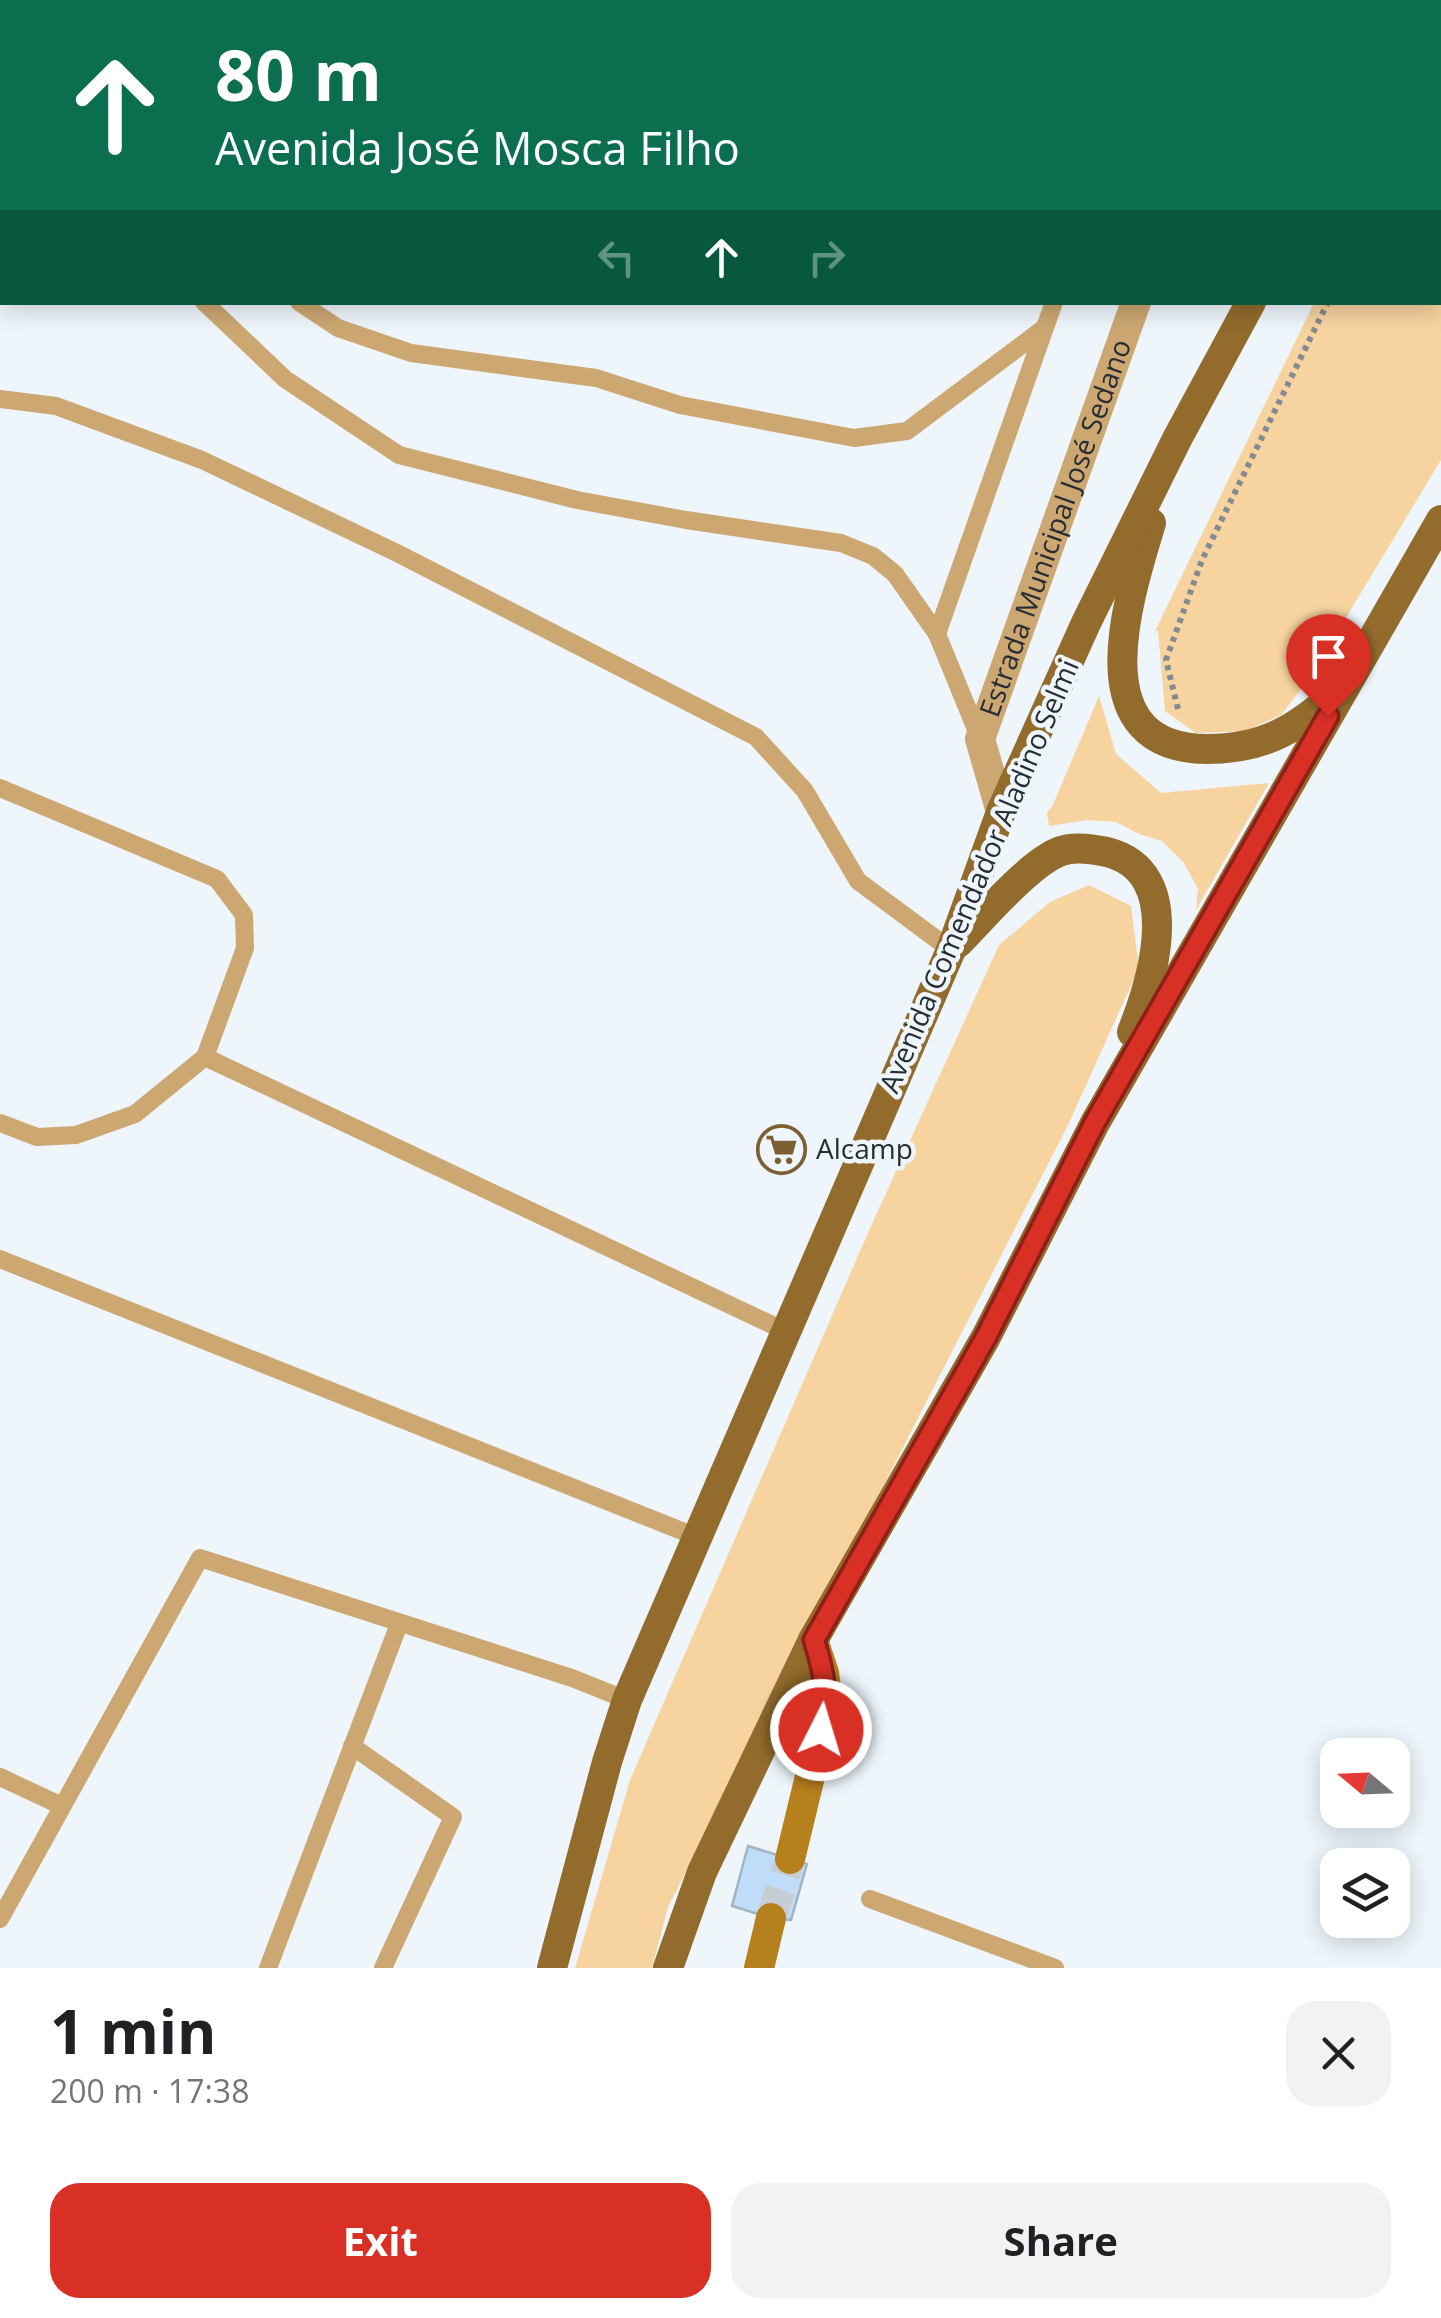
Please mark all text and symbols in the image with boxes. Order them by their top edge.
text: 80 m [215,26,382,122]
icon: ahead [50,40,180,170]
text: Avenida José Mosca Filho [215,117,740,178]
icon: left [589,230,644,285]
icon: ahead [694,230,749,285]
icon: right [799,230,854,285]
street label: Estrada Municipal José Sedano [969,334,1139,722]
pin [1286,614,1371,717]
icon: arrive [1301,629,1356,684]
street label: Avenida Comendador Aladino Selmi [869,653,1087,1098]
supermarket icon: Alcamp [755,1123,807,1175]
place label: Alcamp [816,1129,913,1167]
position arrow [769,1678,873,1782]
north arrow [1320,1738,1410,1828]
map controls [1320,1738,1410,1938]
button: layers [1320,1848,1410,1938]
text: 1 min [50,1990,217,2072]
button: close [1286,2001,1391,2106]
text: 200 m · 17:38 [50,2069,249,2112]
button: Exit [50,2183,711,2298]
button: Share [731,2183,1391,2298]

